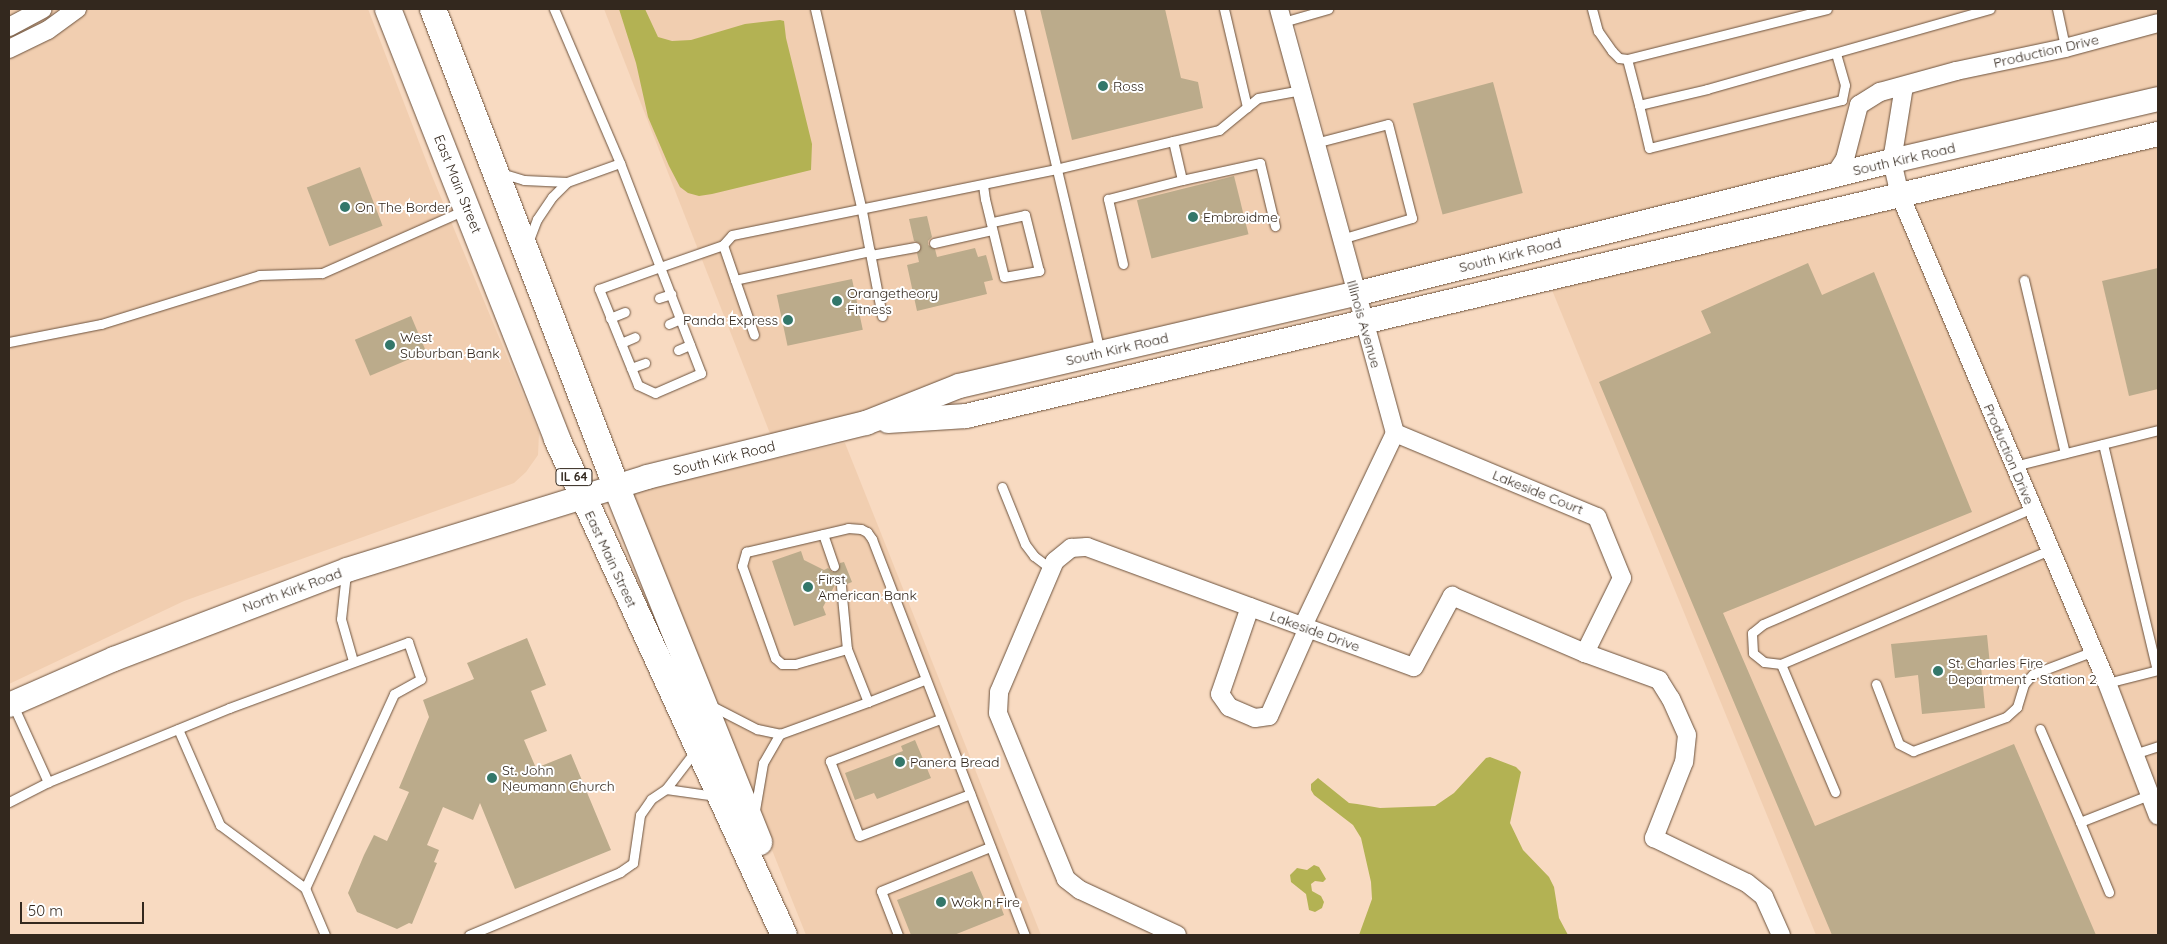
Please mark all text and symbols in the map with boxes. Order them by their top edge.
street label: Production Drive [1992,31,2100,71]
place label: Ross [1113,78,1144,94]
marker: Ross [1097,80,1109,92]
street label: East Main Street [431,132,485,236]
street label: South Kirk Road [1851,139,1957,179]
place label: On The Border [355,199,450,215]
marker: On The Border [339,201,351,213]
place label: Embroidme [1203,209,1278,225]
marker: Embroidme [1187,211,1199,223]
street label: South Kirk Road [1457,234,1563,276]
street label: Illinois Avenue [1343,278,1385,370]
place label: Orangetheory Fitness [847,285,938,318]
marker: Orangetheory Fitness [831,295,843,307]
place label: Panda Express [683,312,778,328]
marker: Panda Express [782,314,794,326]
place label: West Suburban Bank [400,329,500,362]
street label: South Kirk Road [1064,329,1170,369]
marker: West Suburban Bank [384,339,396,351]
street label: Production Drive [1980,401,2038,507]
street label: South Kirk Road [671,437,777,479]
street label: Lakeside Court [1490,466,1586,518]
road number: IL 64 [555,468,593,487]
street label: East Main Street [581,508,641,610]
street label: North Kirk Road [240,564,344,616]
place label: First American Bank [818,571,917,604]
marker: First American Bank [802,581,814,593]
street label: Lakeside Drive [1268,607,1362,655]
place label: St. Charles Fire Department - Station 2 [1948,655,2097,688]
marker: St. Charles Fire Department - Station 2 [1932,665,1944,677]
place label: Panera Bread [910,754,999,770]
marker: Panera Bread [894,756,906,768]
place label: St. John Neumann Church [502,762,615,794]
marker: St. John Neumann Church [486,772,498,784]
scale bar [22,892,146,924]
place label: Wok n Fire [951,894,1020,910]
marker: Wok n Fire [935,896,947,908]
text: 50 m [28,901,63,920]

